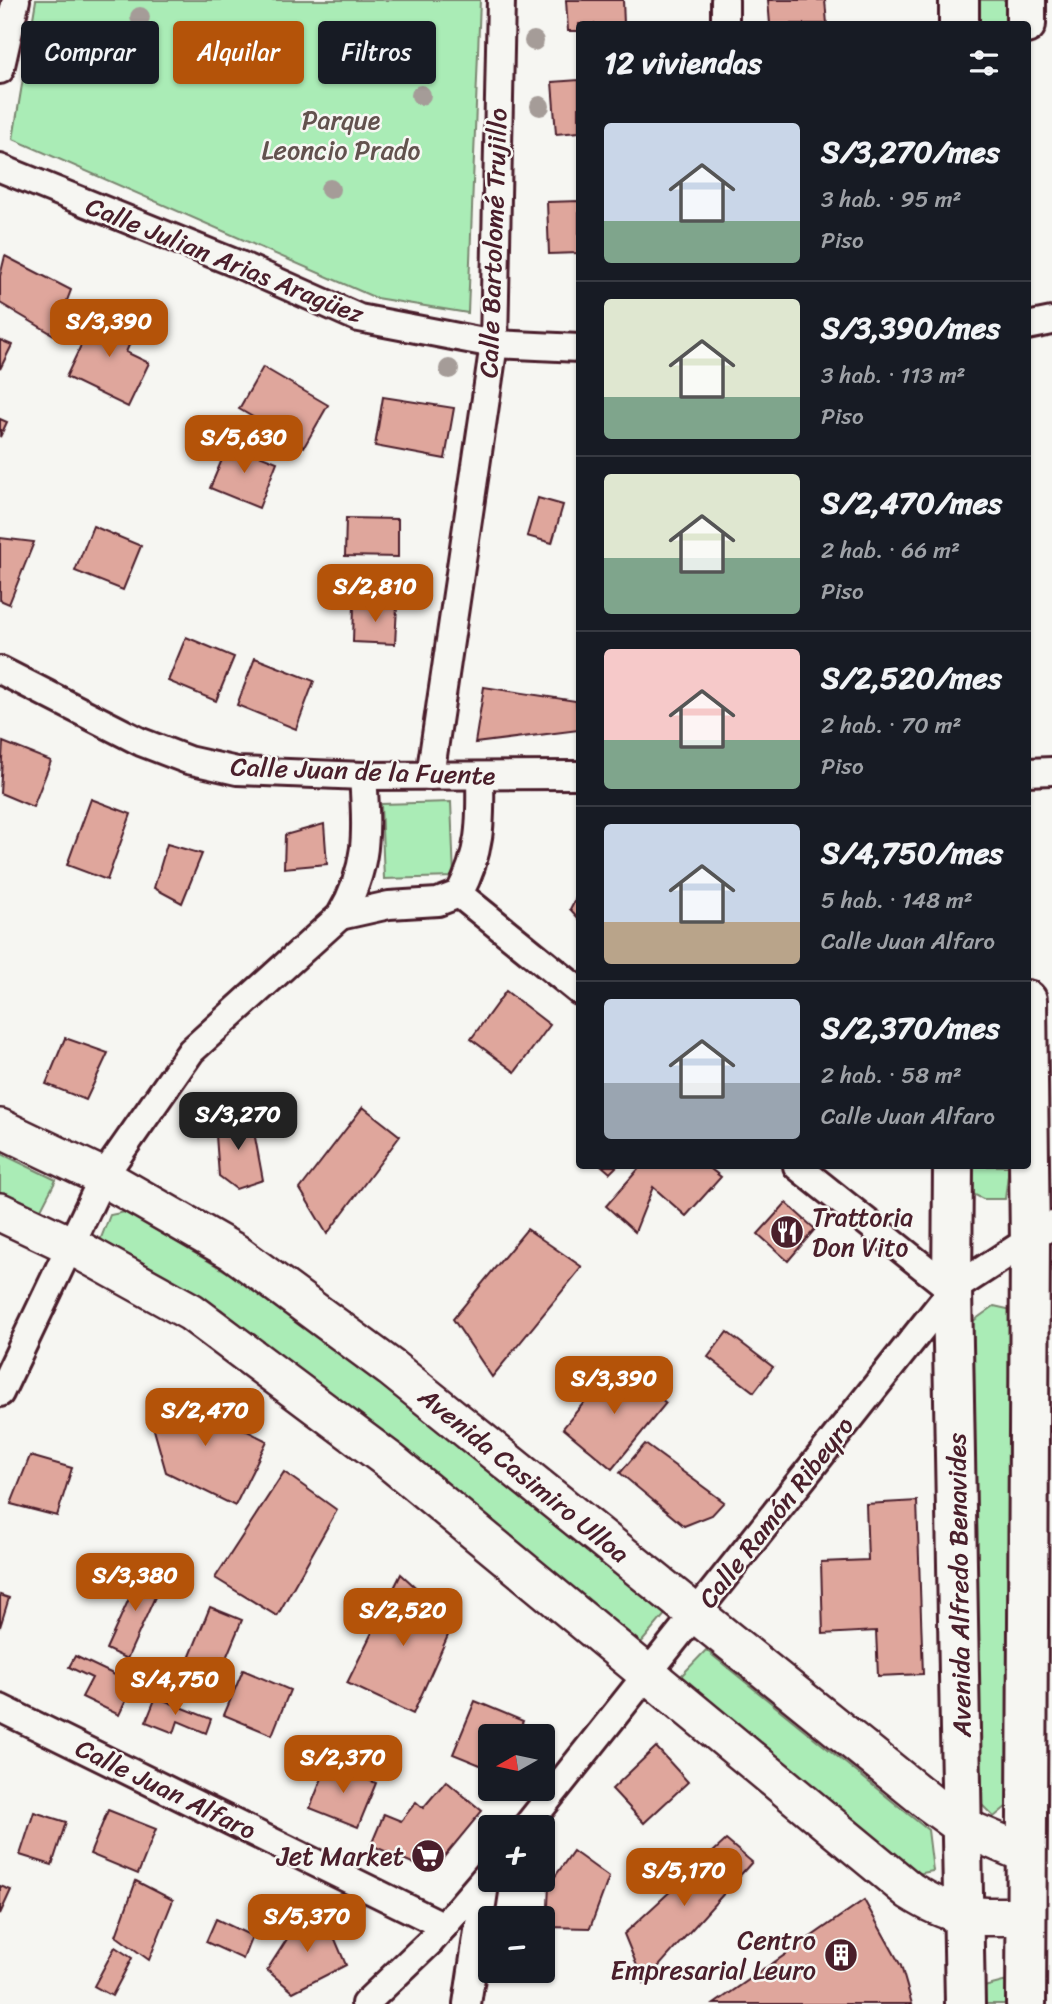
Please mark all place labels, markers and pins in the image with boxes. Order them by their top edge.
pin: S/3,390 [44,300,174,359]
pin: S/5,630 [179,416,309,475]
pin: S/2,810 [310,564,440,624]
pin: S/3,270 [173,1092,303,1152]
place label: Trattoria Don Vito [812,1194,913,1270]
restaurant icon: Trattoria Don Vito [768,1213,806,1251]
pin: S/3,390 [549,1356,679,1416]
pin: S/2,470 [140,1388,270,1448]
pin: S/3,380 [70,1554,200,1613]
pin: S/2,520 [338,1588,468,1648]
pin: S/4,750 [110,1658,240,1717]
pin: S/2,370 [278,1736,408,1795]
place label: Jet Market [276,1833,404,1879]
supermarket icon: Jet Market [409,1837,447,1875]
pin: S/5,170 [619,1848,749,1908]
pin: S/5,370 [242,1895,372,1954]
place label: Centro Empresarial Leuro [611,1917,816,1993]
building icon: Centro Empresarial Leuro [822,1936,860,1974]

